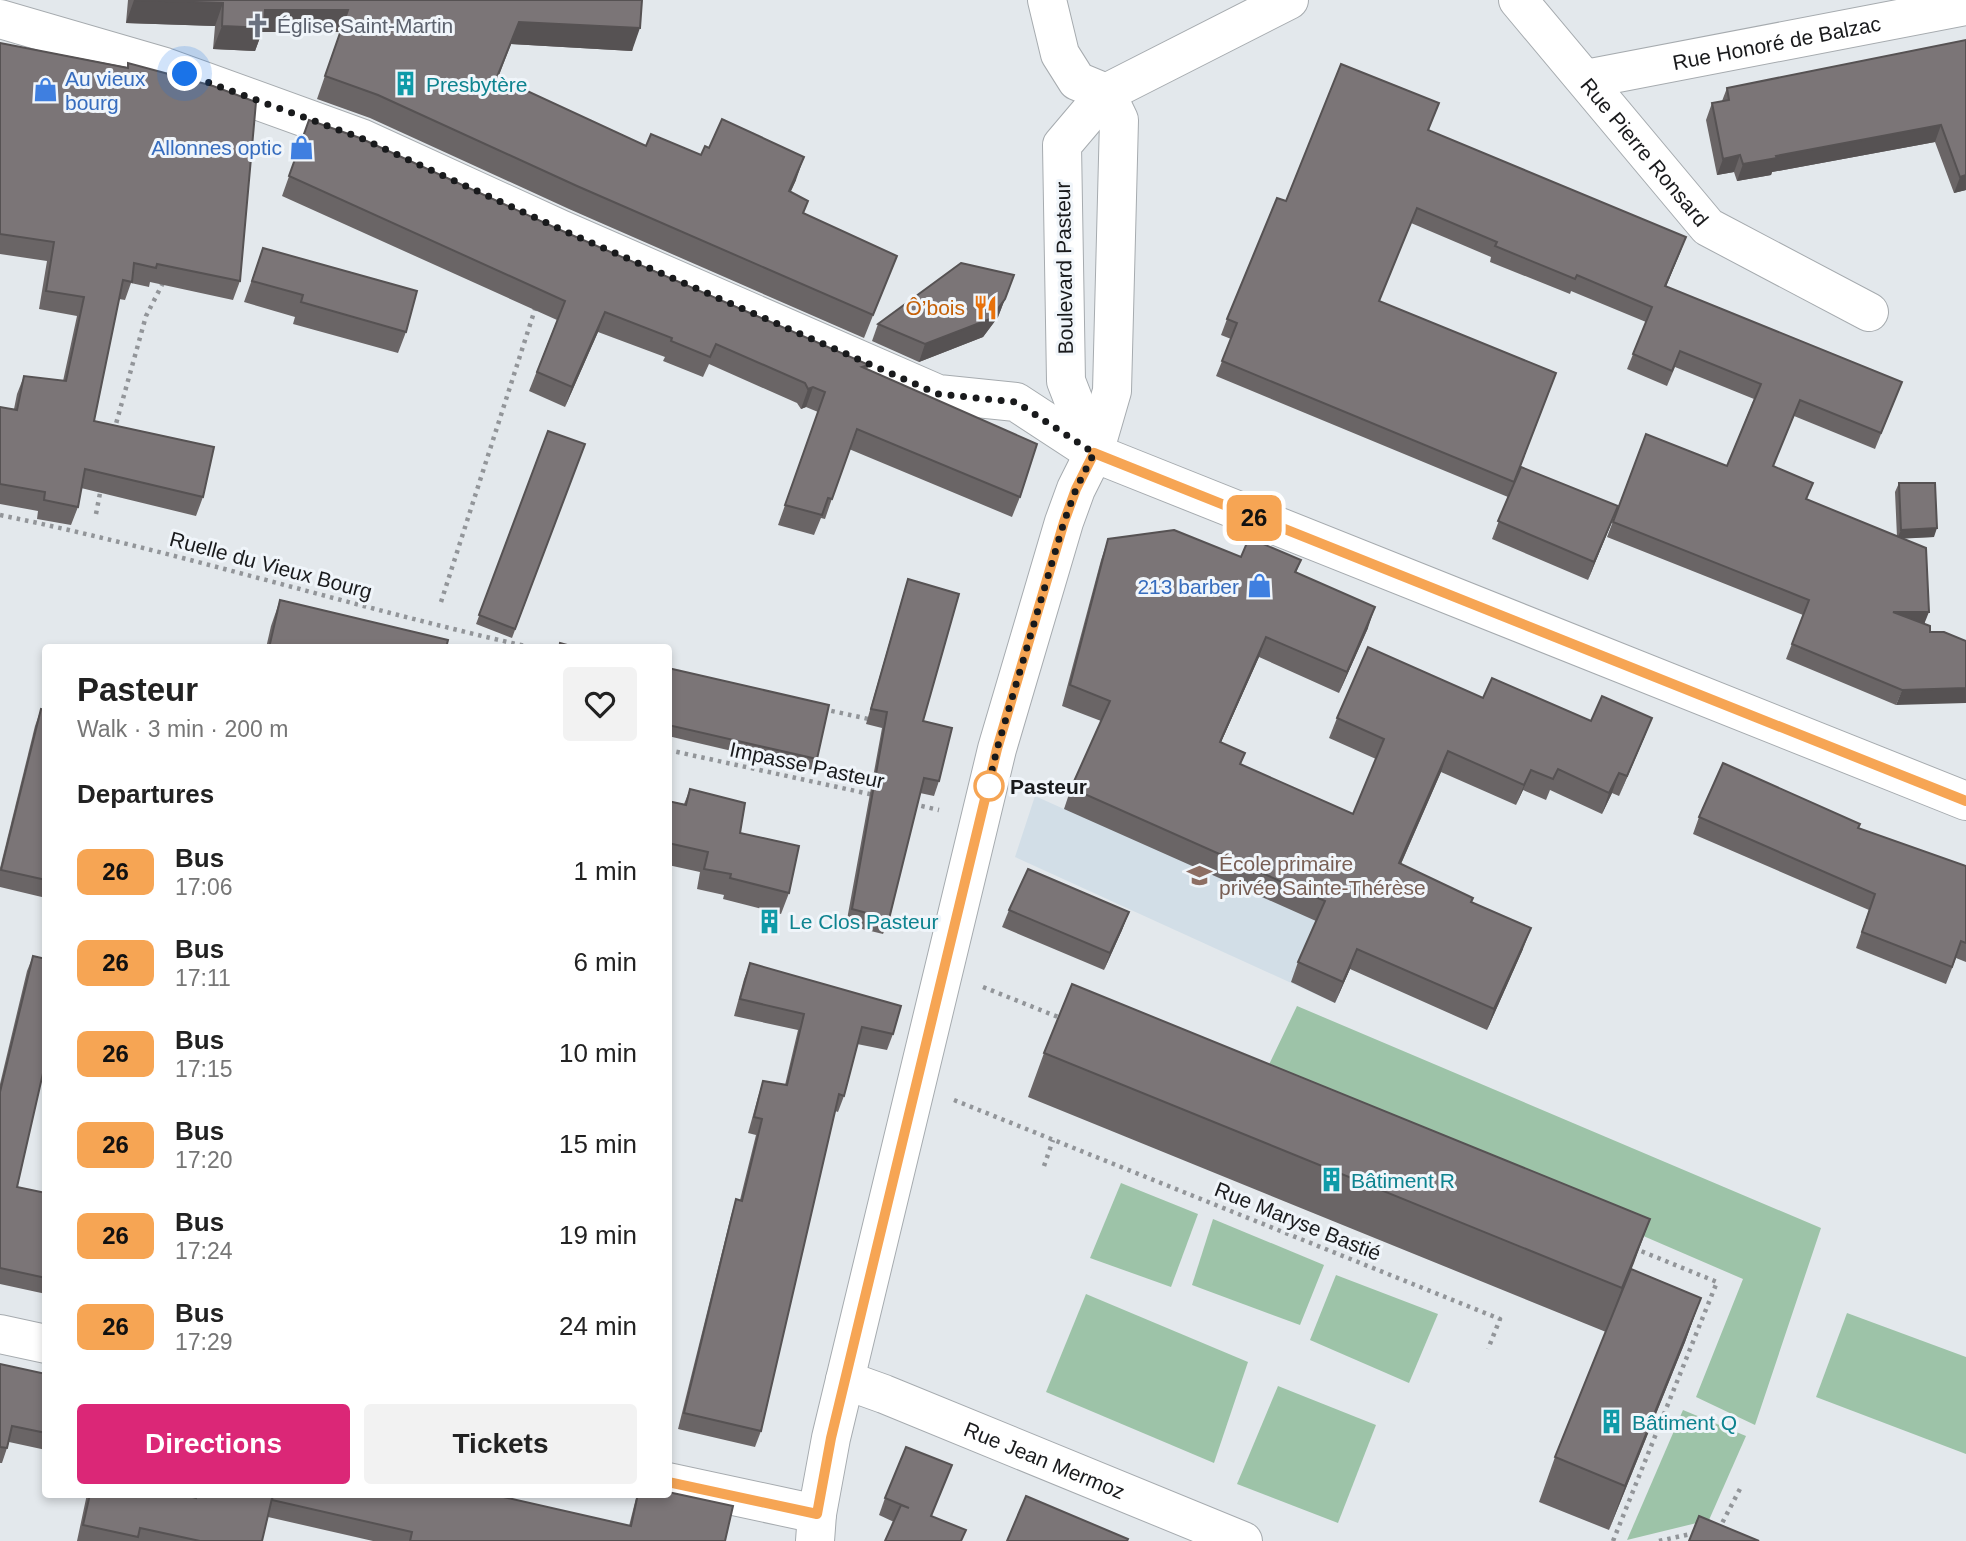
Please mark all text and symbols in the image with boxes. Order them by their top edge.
church icon: Église Saint-Martin [243,11,271,39]
street label: Rue Honoré de Balzac [1671,11,1883,74]
place label: Église Saint-Martin [277,14,453,37]
your location [167,56,202,91]
place label: Au vieux bourg [65,67,146,114]
building icon: Presbytère [392,70,420,98]
place label: Presbytère [426,73,528,96]
street label: Rue Pierre Ronsard [1577,73,1714,230]
shop icon: Au vieux bourg [31,76,59,104]
shop icon: Allonnes optic [288,133,316,161]
place label: Allonnes optic [151,136,282,159]
street label: Boulevard Pasteur [1051,181,1077,355]
restaurant icon: Ô’bois [971,293,999,321]
place label: Ô’bois [905,296,965,319]
line badge: 26 [1222,495,1286,541]
text: 26 [1241,504,1267,531]
street label: Ruelle du Vieux Bourg [167,527,375,603]
shop icon: 213 barber [1245,572,1273,600]
place label: 213 barber [1137,575,1239,598]
button: heart [563,667,637,741]
text: Pasteur [77,671,198,708]
text: Walk · 3 min · 200 m [77,716,288,742]
street label: Impasse Pasteur [728,737,886,793]
marker: Pasteur [974,771,1004,801]
place label: Pasteur [1010,775,1087,798]
text: Departures [77,779,214,809]
text: Bus [175,843,224,873]
place label: École primaire privée Sainte-Thérèse [1219,852,1426,899]
text: 1 min [573,856,637,886]
text: 26 [102,858,129,885]
school or university icon: École primaire privée Sainte-Thérèse [1185,861,1213,889]
text: 17:06 [175,874,233,900]
building icon: Le Clos Pasteur [755,907,783,935]
place label: Le Clos Pasteur [789,910,938,933]
text: Bus [175,934,224,964]
text: 6 min [573,947,637,977]
text: 26 [102,949,129,976]
text: 17:11 [175,965,231,991]
text: Bus [175,1025,224,1055]
text: 10 min [559,1038,637,1068]
text: 26 [102,1040,129,1067]
text: 17:15 [175,1056,233,1082]
text: Bus [175,1116,224,1146]
text: 15 min [559,1129,637,1159]
text: 26 [102,1131,129,1158]
text: 17:20 [175,1147,233,1173]
building icon: Bâtiment R [1317,1166,1345,1194]
place label: Bâtiment R [1351,1169,1455,1192]
street label: Rue Maryse Bastié [1211,1177,1385,1265]
text: Bus [175,1207,224,1237]
text: 19 min [559,1220,637,1250]
text: 26 [102,1222,129,1249]
text: 17:24 [175,1238,233,1264]
text: Bus [175,1298,224,1328]
text: 24 min [559,1311,637,1341]
text: 26 [102,1313,129,1340]
text: 17:29 [175,1329,233,1355]
button: Directions [77,1404,350,1484]
button: Tickets [364,1404,637,1484]
building icon: Bâtiment Q [1598,1408,1626,1436]
place label: Bâtiment Q [1632,1411,1737,1434]
street label: Rue Jean Mermoz [961,1417,1128,1503]

